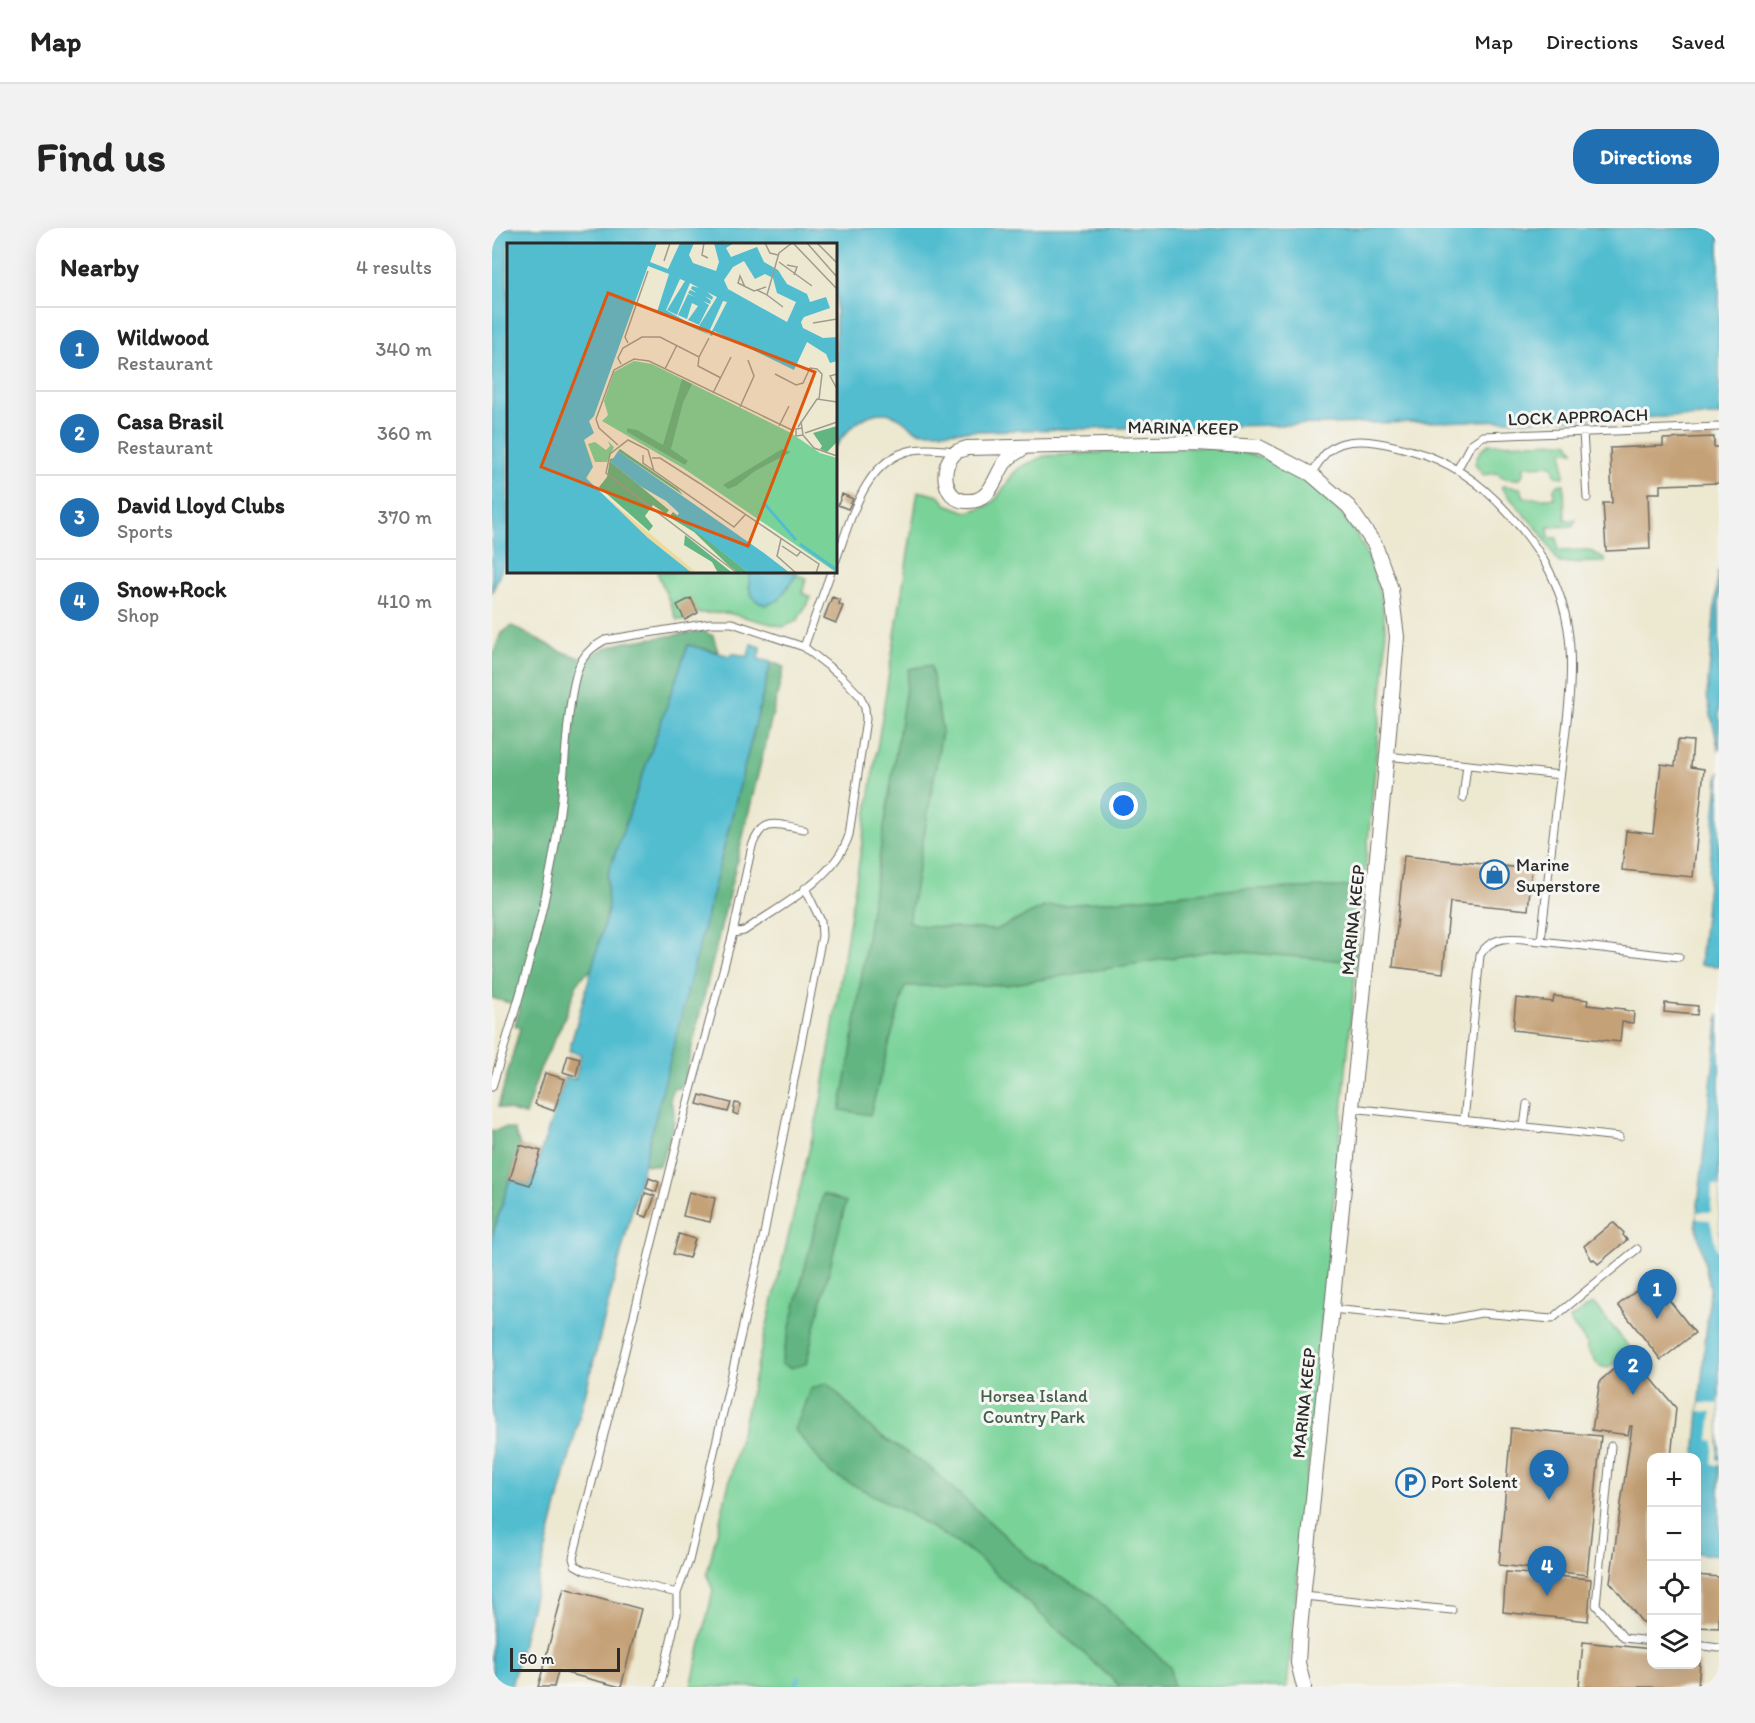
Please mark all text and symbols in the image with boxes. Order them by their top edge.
text: Map [30,24,81,58]
text: Map [1475,29,1513,54]
text: Directions [1546,29,1638,54]
text: Saved [1671,29,1725,54]
button: Directions [1573,129,1719,184]
text: Find us [36,131,166,182]
inset map [507,243,837,573]
text: Nearby [60,251,139,283]
text: 4 results [356,255,432,279]
text: Wildwood [117,324,209,351]
text: 1 [75,337,84,361]
text: 340 m [375,337,432,361]
text: Restaurant [117,351,213,375]
street label: LOCK APPROACH [1507,404,1649,430]
text: Casa Brasil [117,408,224,435]
street label: MARINA KEEP [1127,416,1239,440]
text: 2 [74,421,85,445]
text: 360 m [377,421,432,445]
text: Restaurant [117,435,213,459]
text: David Lloyd Clubs [117,492,285,519]
text: 3 [74,505,85,529]
text: 370 m [378,505,432,529]
text: Sports [117,519,173,543]
text: Snow+Rock [117,576,226,603]
text: 4 [73,589,86,613]
text: 410 m [377,589,432,613]
text: Shop [117,603,159,627]
your location [1109,791,1138,820]
place label: Marine Superstore [1516,854,1600,897]
shop icon: Marine Superstore [1479,859,1511,891]
street label: MARINA KEEP [1336,864,1370,976]
pin: 1 [1638,1270,1676,1319]
pin: 2 [1614,1346,1652,1395]
street label: MARINA KEEP [1287,1347,1321,1459]
park label: Horsea Island Country Park [980,1385,1088,1428]
pin: 3 [1530,1450,1568,1500]
map controls [1647,1453,1701,1669]
button: + [1647,1453,1701,1507]
parking icon: Port Solent [1394,1466,1426,1498]
place label: Port Solent [1431,1471,1518,1493]
button: − [1647,1507,1701,1561]
pin: 4 [1528,1546,1566,1596]
button: locate [1647,1561,1701,1615]
button: layers [1647,1615,1701,1669]
scale bar [510,1645,620,1672]
text: 50 m [519,1649,554,1668]

